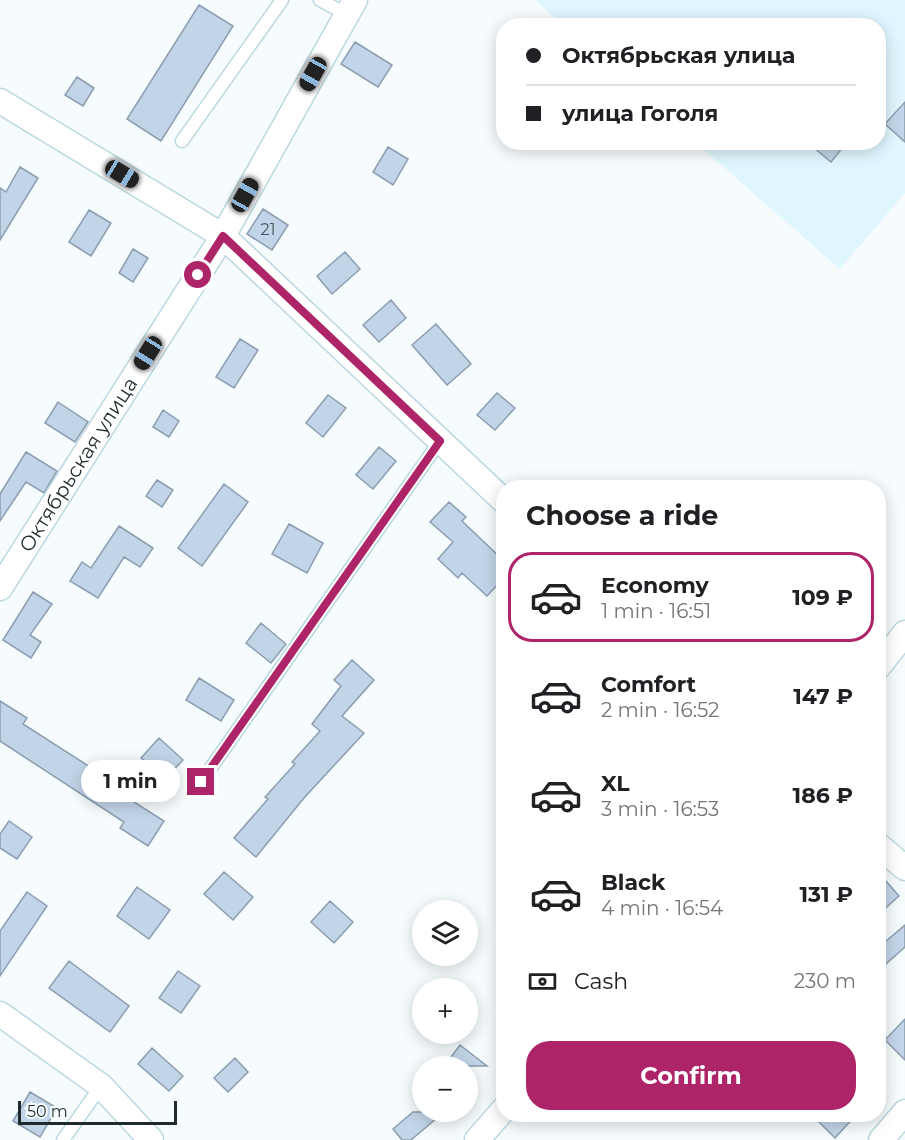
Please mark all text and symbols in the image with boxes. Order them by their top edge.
text: Октябрьская улица [562,42,795,69]
car [296,54,330,94]
text: улица Гоголя [562,100,718,127]
car [102,157,142,191]
car [228,175,262,215]
house number: 21 [261,220,275,239]
route start [184,261,211,288]
car [131,333,165,373]
street label: Октябрьская улица [14,373,142,556]
text: Choose a ride [526,499,718,532]
icon: car [529,570,583,624]
text: Economy [601,572,709,599]
text: 109 ₽ [792,584,853,611]
text: 1 min · 16:51 [601,599,711,623]
icon: car [529,669,583,723]
text: Comfort [601,671,696,698]
text: 147 ₽ [793,683,853,710]
text: 2 min · 16:52 [601,698,719,722]
callout: 1 min [81,761,180,803]
route end [187,768,214,795]
icon: car [529,768,583,822]
text: 1 min [103,769,158,793]
text: XL [601,770,630,797]
text: 186 ₽ [793,782,853,809]
text: 3 min · 16:53 [601,797,719,821]
icon: car [529,867,583,921]
text: Black [601,869,665,896]
text: 131 ₽ [799,881,853,908]
text: 4 min · 16:54 [601,896,723,920]
map controls [412,900,478,1122]
button: layers [412,900,478,966]
icon: cash [526,965,559,998]
text: Cash [574,968,628,995]
text: 230 m [794,969,856,993]
button: + [412,978,478,1044]
button: Confirm [526,1041,856,1110]
button: − [412,1056,478,1122]
scale bar [18,1098,177,1126]
text: 50 m [27,1102,68,1121]

